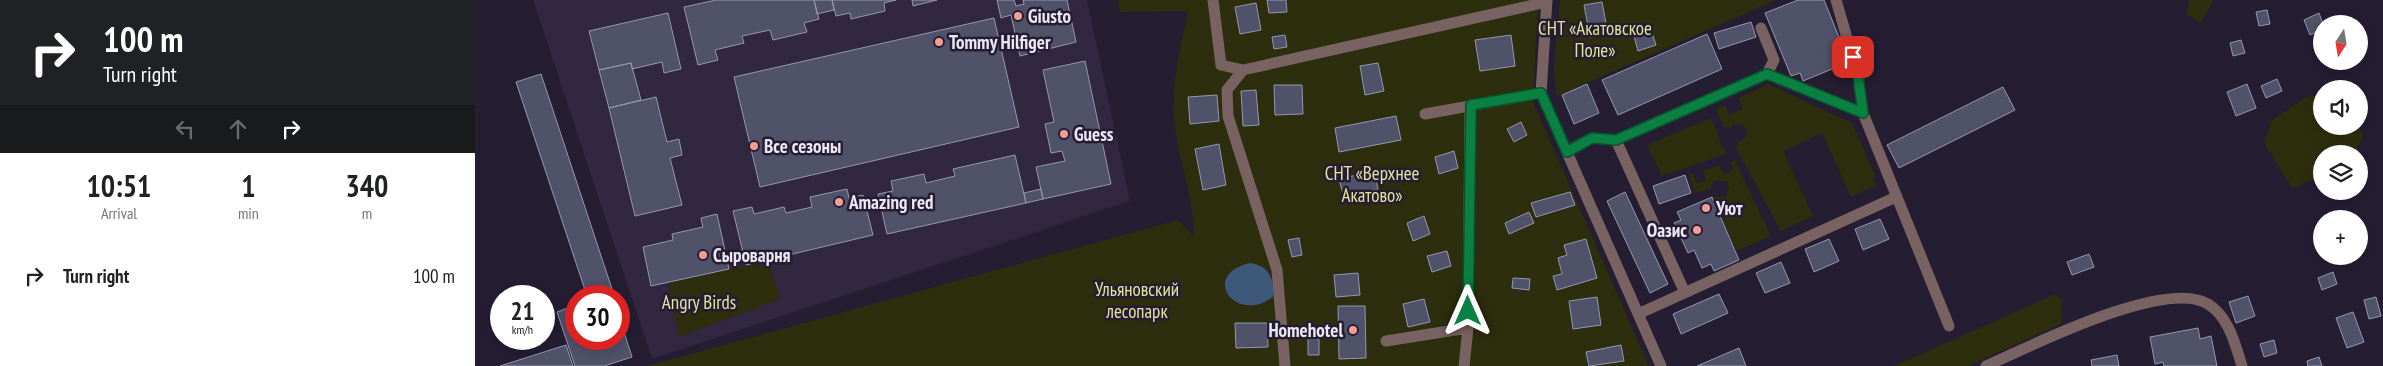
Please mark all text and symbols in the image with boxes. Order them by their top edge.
place label: Giusto [1028,4,1071,28]
marker: Giusto [1012,10,1024,22]
north arrow [2313,15,2367,70]
map controls [2313,15,2368,265]
text: 100 m [103,16,184,62]
park label: СНТ «Акатовское Поле» [1538,16,1652,62]
icon: right [20,20,85,85]
place label: Tommy Hilfiger [949,30,1051,54]
marker: Tommy Hilfiger [933,36,945,48]
pin [1832,36,1874,78]
icon: arrive [1839,43,1867,71]
text: Turn right [103,60,177,88]
button: sound [2313,80,2368,135]
icon: left [171,115,199,143]
icon: ahead [224,115,252,143]
icon: right [277,115,305,143]
place label: Guess [1074,122,1114,146]
marker: Guess [1058,128,1070,140]
place label: Все сезоны [764,134,841,158]
marker: Все сезоны [748,140,760,152]
button: layers [2313,145,2368,200]
park label: СНТ «Верхнее Акатово» [1325,161,1419,207]
text: 10:51 [87,166,151,205]
text: 1 [241,166,256,205]
text: 340 [345,166,388,205]
place label: Amazing red [848,190,933,214]
marker: Amazing red [833,196,845,208]
place label: Уют [1715,196,1743,220]
marker: Уют [1700,202,1712,214]
text: Arrival [101,203,137,223]
text: min [238,203,259,223]
text: m [362,203,372,223]
button: + [2313,210,2368,265]
place label: Оазис [1647,218,1687,242]
marker: Оазис [1691,224,1703,236]
place label: Сыроварня [713,243,791,267]
marker: Сыроварня [697,249,709,261]
icon: right [20,262,48,290]
text: Turn right [63,264,129,288]
text: 100 m [413,264,455,288]
park label: Ульяновский лесопарк [1095,277,1179,323]
position arrow [1441,284,1493,336]
speed limit sign: 30 [565,285,630,350]
park label: Angry Birds [662,290,736,314]
text: 21 [511,295,534,327]
place label: Homehotel [1268,318,1343,342]
text: km/h [512,322,533,337]
marker: Homehotel [1347,324,1359,336]

